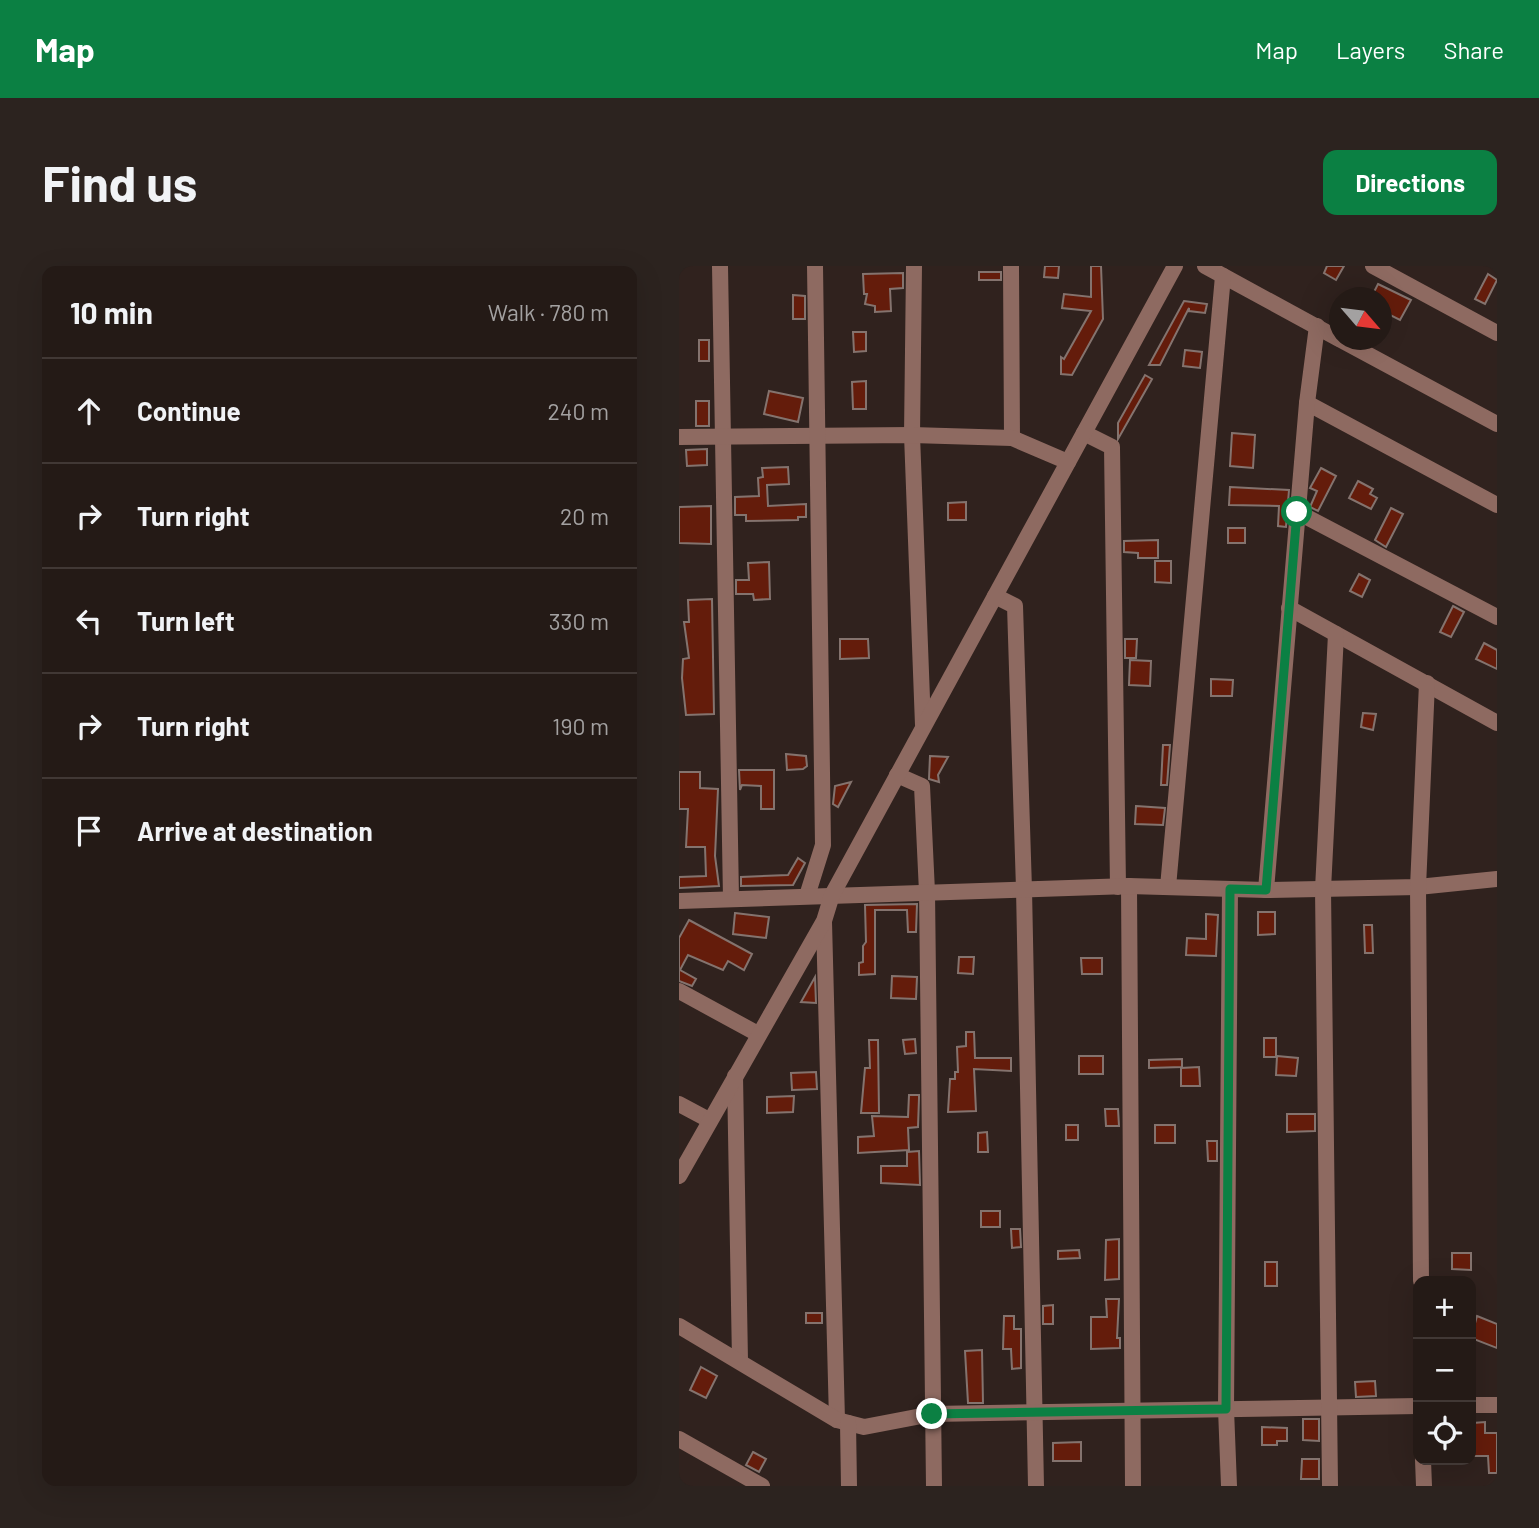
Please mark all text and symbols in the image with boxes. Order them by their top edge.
text: Map [35,29,95,69]
text: Map [1255,35,1298,64]
text: Layers [1336,35,1405,64]
text: Share [1443,35,1504,64]
button: Directions [1323,150,1497,215]
text: Find us [42,153,197,212]
north arrow [1329,287,1392,350]
text: 10 min [70,294,153,330]
text: Walk · 780 m [488,298,609,326]
icon: ahead [70,392,108,430]
text: Continue [137,395,241,426]
text: 240 m [547,397,609,425]
route start [1281,496,1312,527]
icon: right [70,497,108,535]
text: Turn right [137,500,250,531]
text: 20 m [560,502,609,530]
icon: left [70,602,108,640]
text: Turn left [137,605,235,636]
text: 330 m [549,607,609,635]
icon: right [70,707,108,745]
text: Turn right [137,710,250,741]
text: 190 m [552,712,609,740]
icon: arrive [70,812,108,850]
text: Arrive at destination [137,815,373,846]
map controls [1413,1276,1476,1465]
button: + [1413,1276,1476,1339]
button: − [1413,1339,1476,1402]
route end [916,1398,947,1429]
button: locate [1413,1402,1476,1465]

